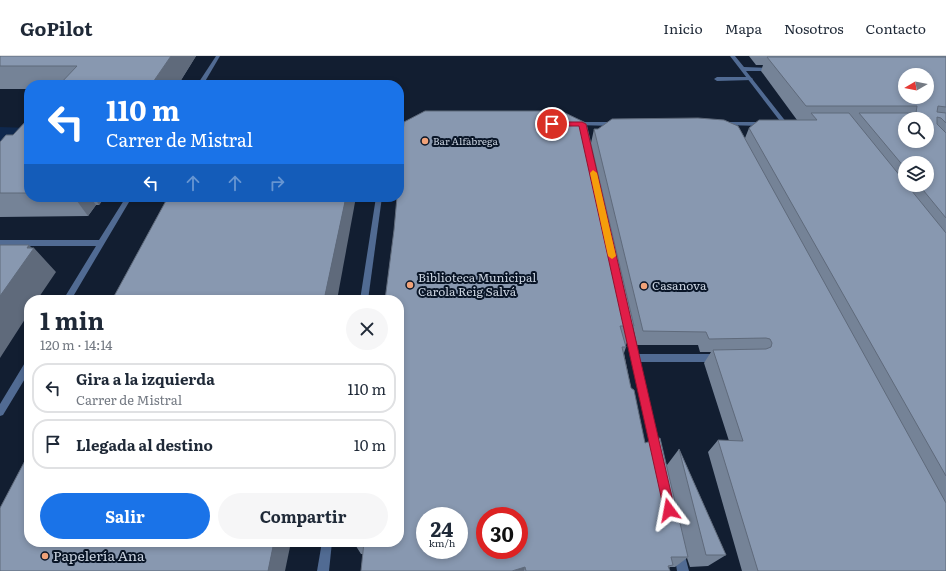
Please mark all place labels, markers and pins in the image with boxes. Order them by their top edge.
pin [535,107,569,141]
place label: Bar Alfàbrega [433,133,498,148]
marker: Bar Alfàbrega [420,136,430,146]
place label: Biblioteca Municipal Carola Reig Salvá [418,268,536,300]
place label: Casanova [652,276,707,294]
marker: Biblioteca Municipal Carola Reig Salvá [405,280,415,290]
marker: Casanova [639,281,649,291]
place label: Papelería Ana [53,545,145,565]
marker: Papelería Ana [40,551,50,561]

